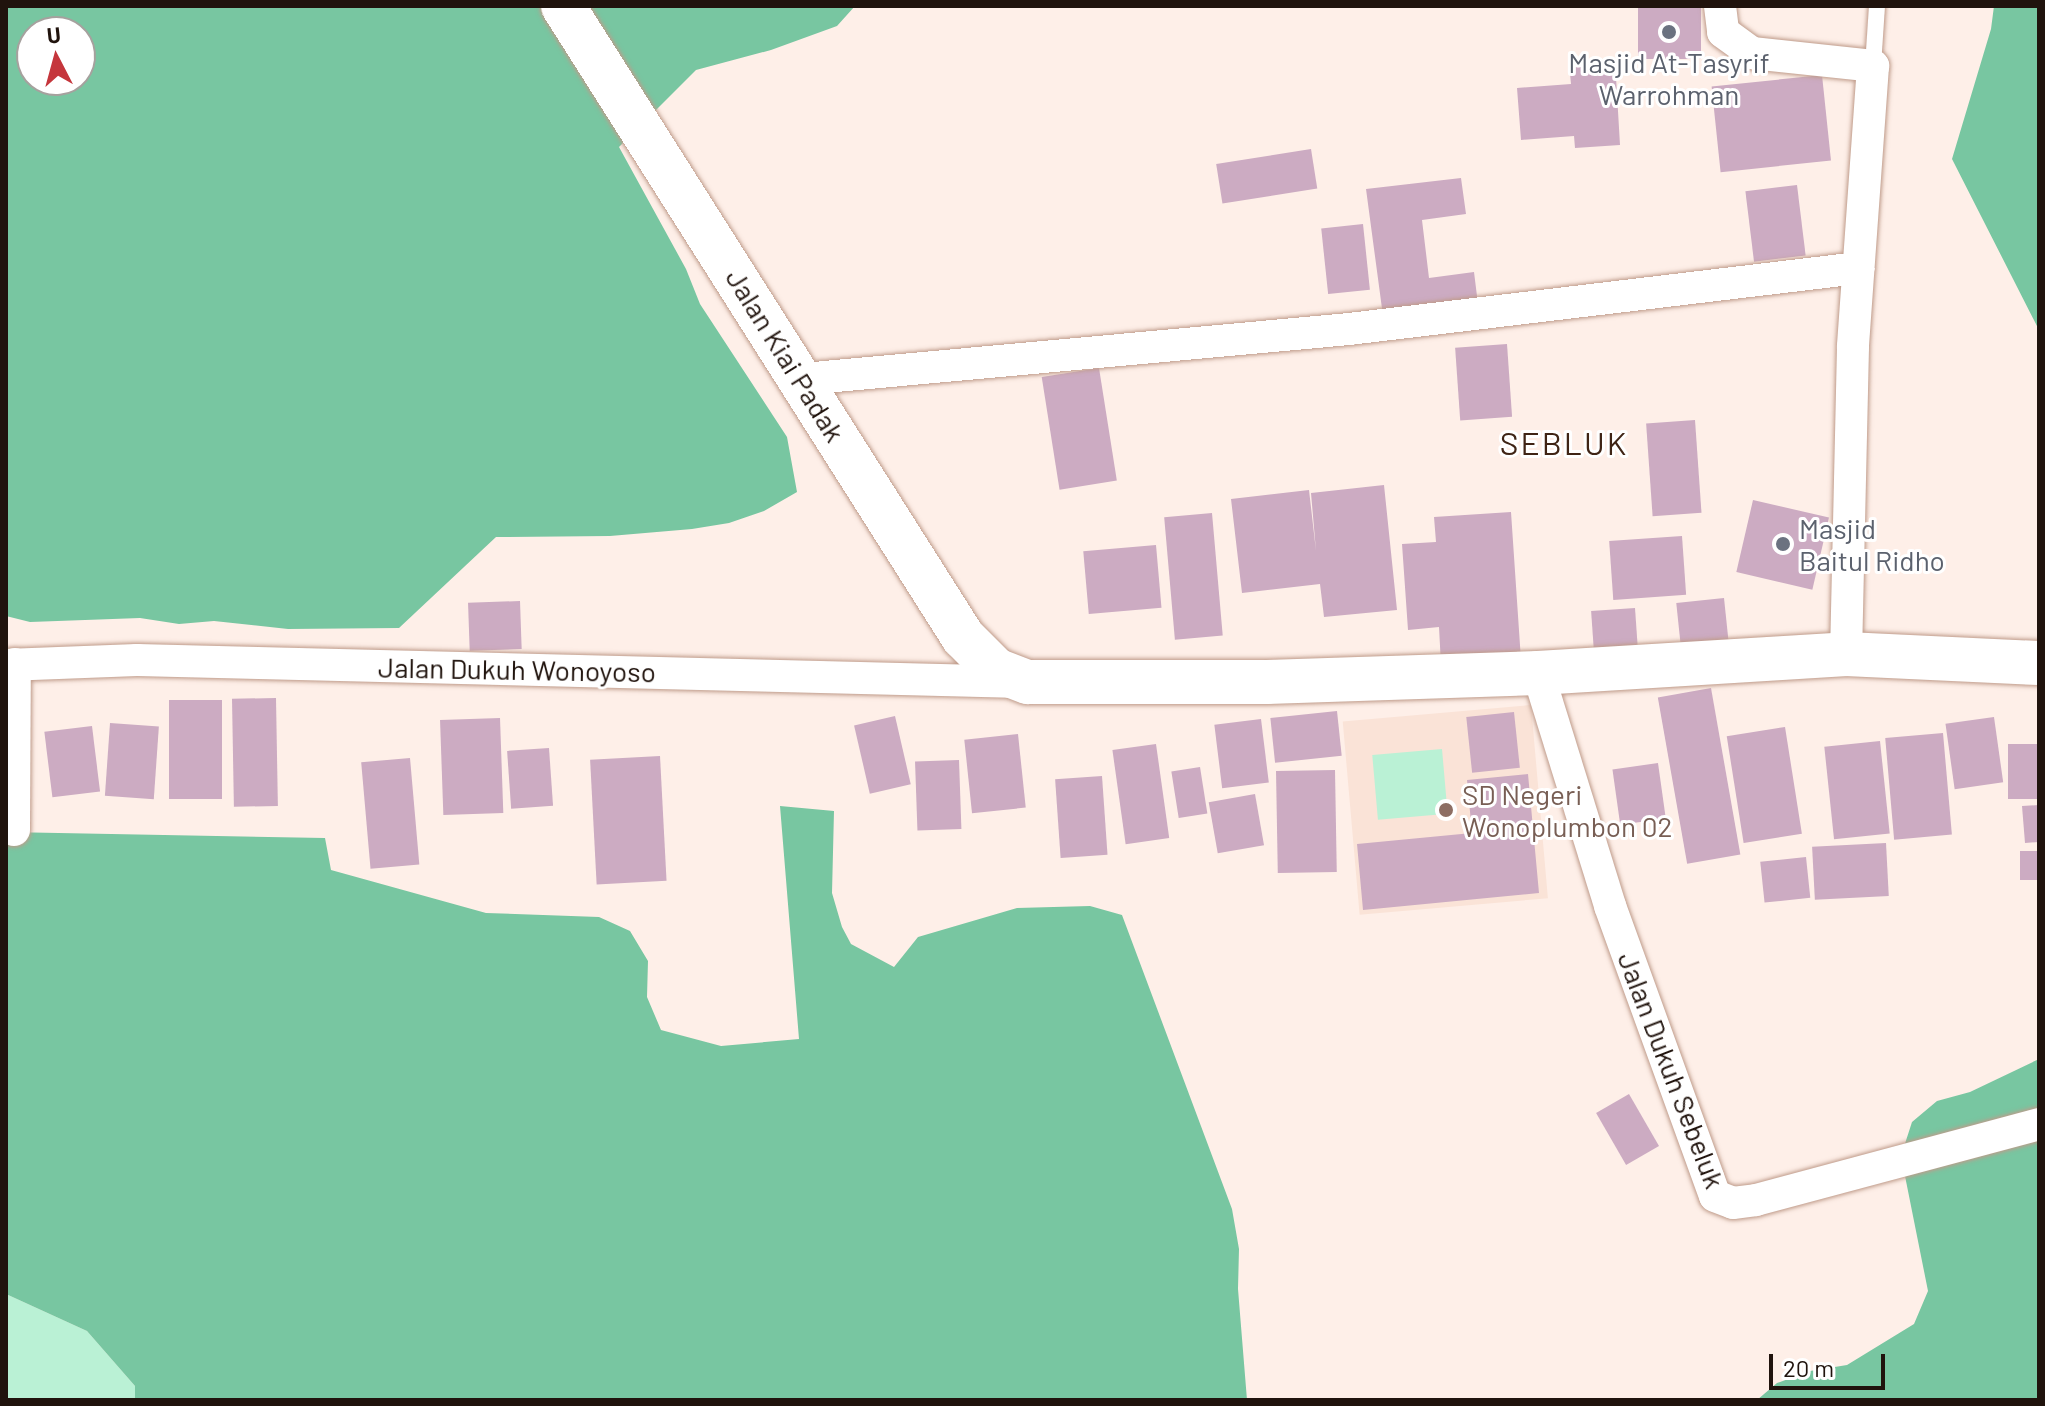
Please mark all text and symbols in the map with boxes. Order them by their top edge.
north arrow [16,16,96,96]
text: U [45,20,62,48]
marker: Masjid At-Tasyrif Warrohman [1660,23,1678,41]
place label: Masjid At-Tasyrif Warrohman [1568,45,1770,111]
street label: Jalan Kiai Padak [719,262,853,448]
district label: SEBLUK [1500,423,1628,461]
place label: Masjid Baitul Ridho [1799,511,1945,577]
marker: Masjid Baitul Ridho [1774,535,1792,553]
street label: Jalan Dukuh Wonoyoso [378,650,656,688]
place label: SD Negeri Wonoplumbon 02 [1462,777,1673,843]
marker: SD Negeri Wonoplumbon 02 [1437,801,1455,819]
street label: Jalan Dukuh Sebeluk [1611,947,1733,1193]
scale bar [1773,1338,1889,1388]
text: 20 m [1783,1353,1834,1382]

